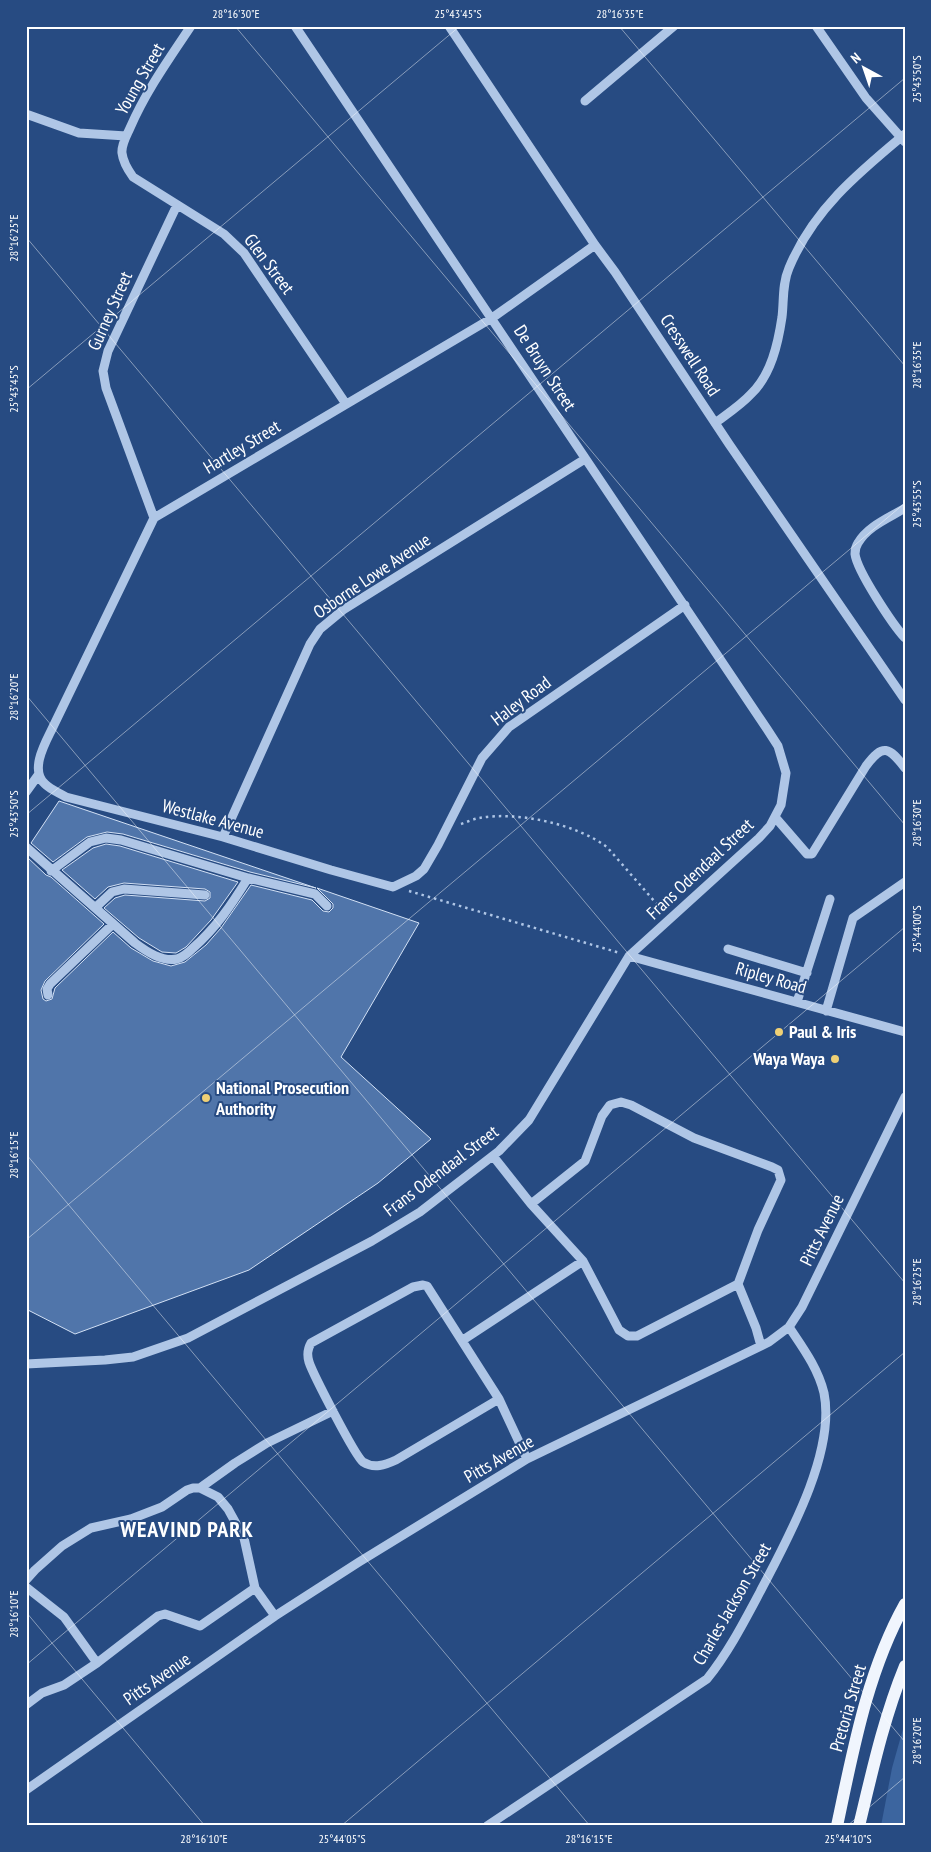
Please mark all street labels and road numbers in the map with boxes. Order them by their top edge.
street label: Young Street [110,39,169,119]
street label: Glen Street [239,229,300,298]
street label: Gurney Street [82,268,137,354]
street label: Cresswell Road [655,309,725,400]
street label: De Bruyn Street [509,321,582,415]
street label: Hartley Street [199,415,284,479]
street label: Osborne Lowe Avenue [309,528,435,623]
street label: Haley Road [486,671,555,731]
street label: Westlake Avenue [160,794,267,843]
street label: Frans Odendaal Street [641,813,758,924]
street label: Ripley Road [733,956,809,999]
street label: Frans Odendaal Street [379,1120,503,1221]
street label: Pitts Avenue [794,1190,849,1269]
street label: Pitts Avenue [460,1429,538,1488]
street label: Charles Jackson Street [687,1538,776,1669]
street label: Pitts Avenue [119,1647,195,1710]
street label: Pretoria Street [824,1662,871,1754]

